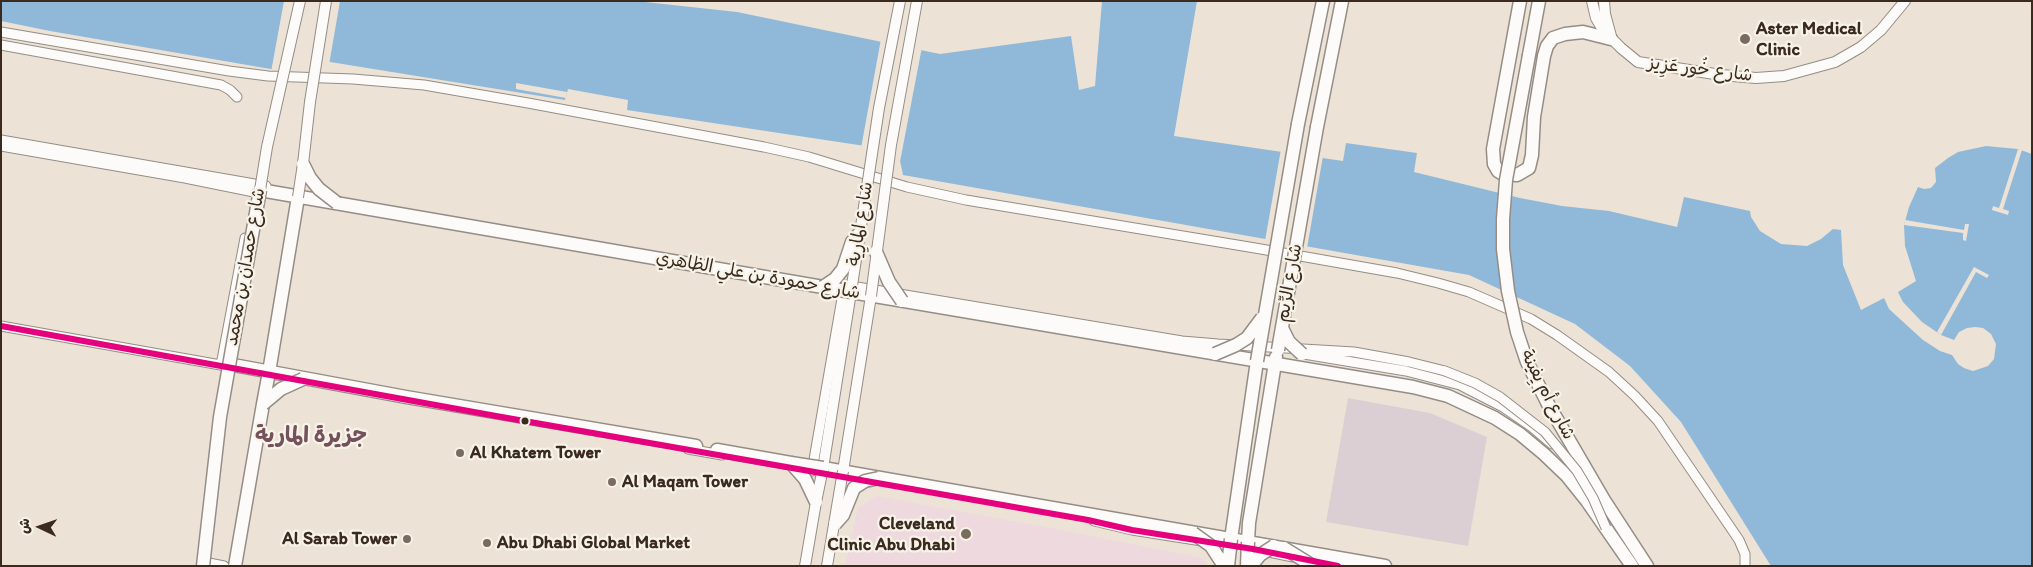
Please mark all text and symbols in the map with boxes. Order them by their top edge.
place label: Aster Medical Clinic [1756,18,1862,60]
marker: Aster Medical Clinic [1738,32,1752,46]
street label: شارع خُور عَزِيز [1646,53,1754,87]
street label: شارع المارِية [844,180,878,268]
street label: شارع حمدان بن محمد [221,186,271,348]
street label: شارع الرِّيم [1272,242,1308,324]
street label: شارع حمودة بن علي الظاهري [654,247,862,305]
street label: شارع أم يِفينة [1515,346,1579,444]
unlabelled marker [520,416,530,426]
district label: جزيرة المارية [255,423,367,449]
place label: Al Khatem Tower [470,442,601,464]
marker: Al Khatem Tower [454,447,466,459]
place label: Al Maqam Tower [622,471,748,493]
marker: Al Maqam Tower [606,476,618,488]
north arrow [15,502,65,552]
place label: Cleveland Clinic Abu Dhabi [827,513,955,556]
text: ش [16,518,33,534]
marker: Cleveland Clinic Abu Dhabi [959,527,973,541]
place label: Al Sarab Tower [282,528,397,550]
place label: Abu Dhabi Global Market [497,532,690,554]
marker: Al Sarab Tower [401,533,413,545]
marker: Abu Dhabi Global Market [481,537,493,549]

